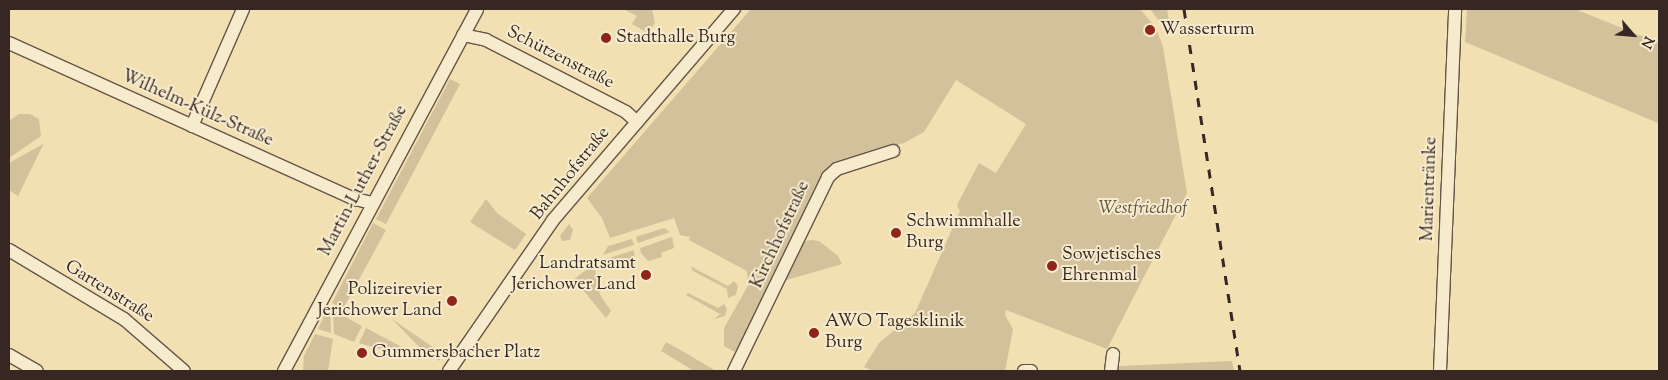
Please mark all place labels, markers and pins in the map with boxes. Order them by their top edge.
place label: Wasserturm [1160,19,1255,41]
marker: Wasserturm [1144,24,1156,36]
place label: Stadthalle Burg [616,27,735,49]
marker: Stadthalle Burg [600,32,612,44]
place label: Schwimmhalle Burg [906,212,1021,254]
marker: Schwimmhalle Burg [890,227,902,239]
place label: Sowjetisches Ehrenmal [1062,245,1161,288]
place label: Landratsamt Jerichower Land [511,254,636,296]
marker: Sowjetisches Ehrenmal [1046,260,1058,272]
marker: Landratsamt Jerichower Land [640,269,652,281]
place label: Polizeirevier Jerichower Land [317,280,442,322]
marker: Polizeirevier Jerichower Land [446,295,458,307]
place label: AWO Tagesklinik Burg [825,312,965,354]
marker: AWO Tagesklinik Burg [807,326,821,340]
place label: Gummersbacher Platz [372,342,540,364]
marker: Gummersbacher Platz [356,347,368,359]

